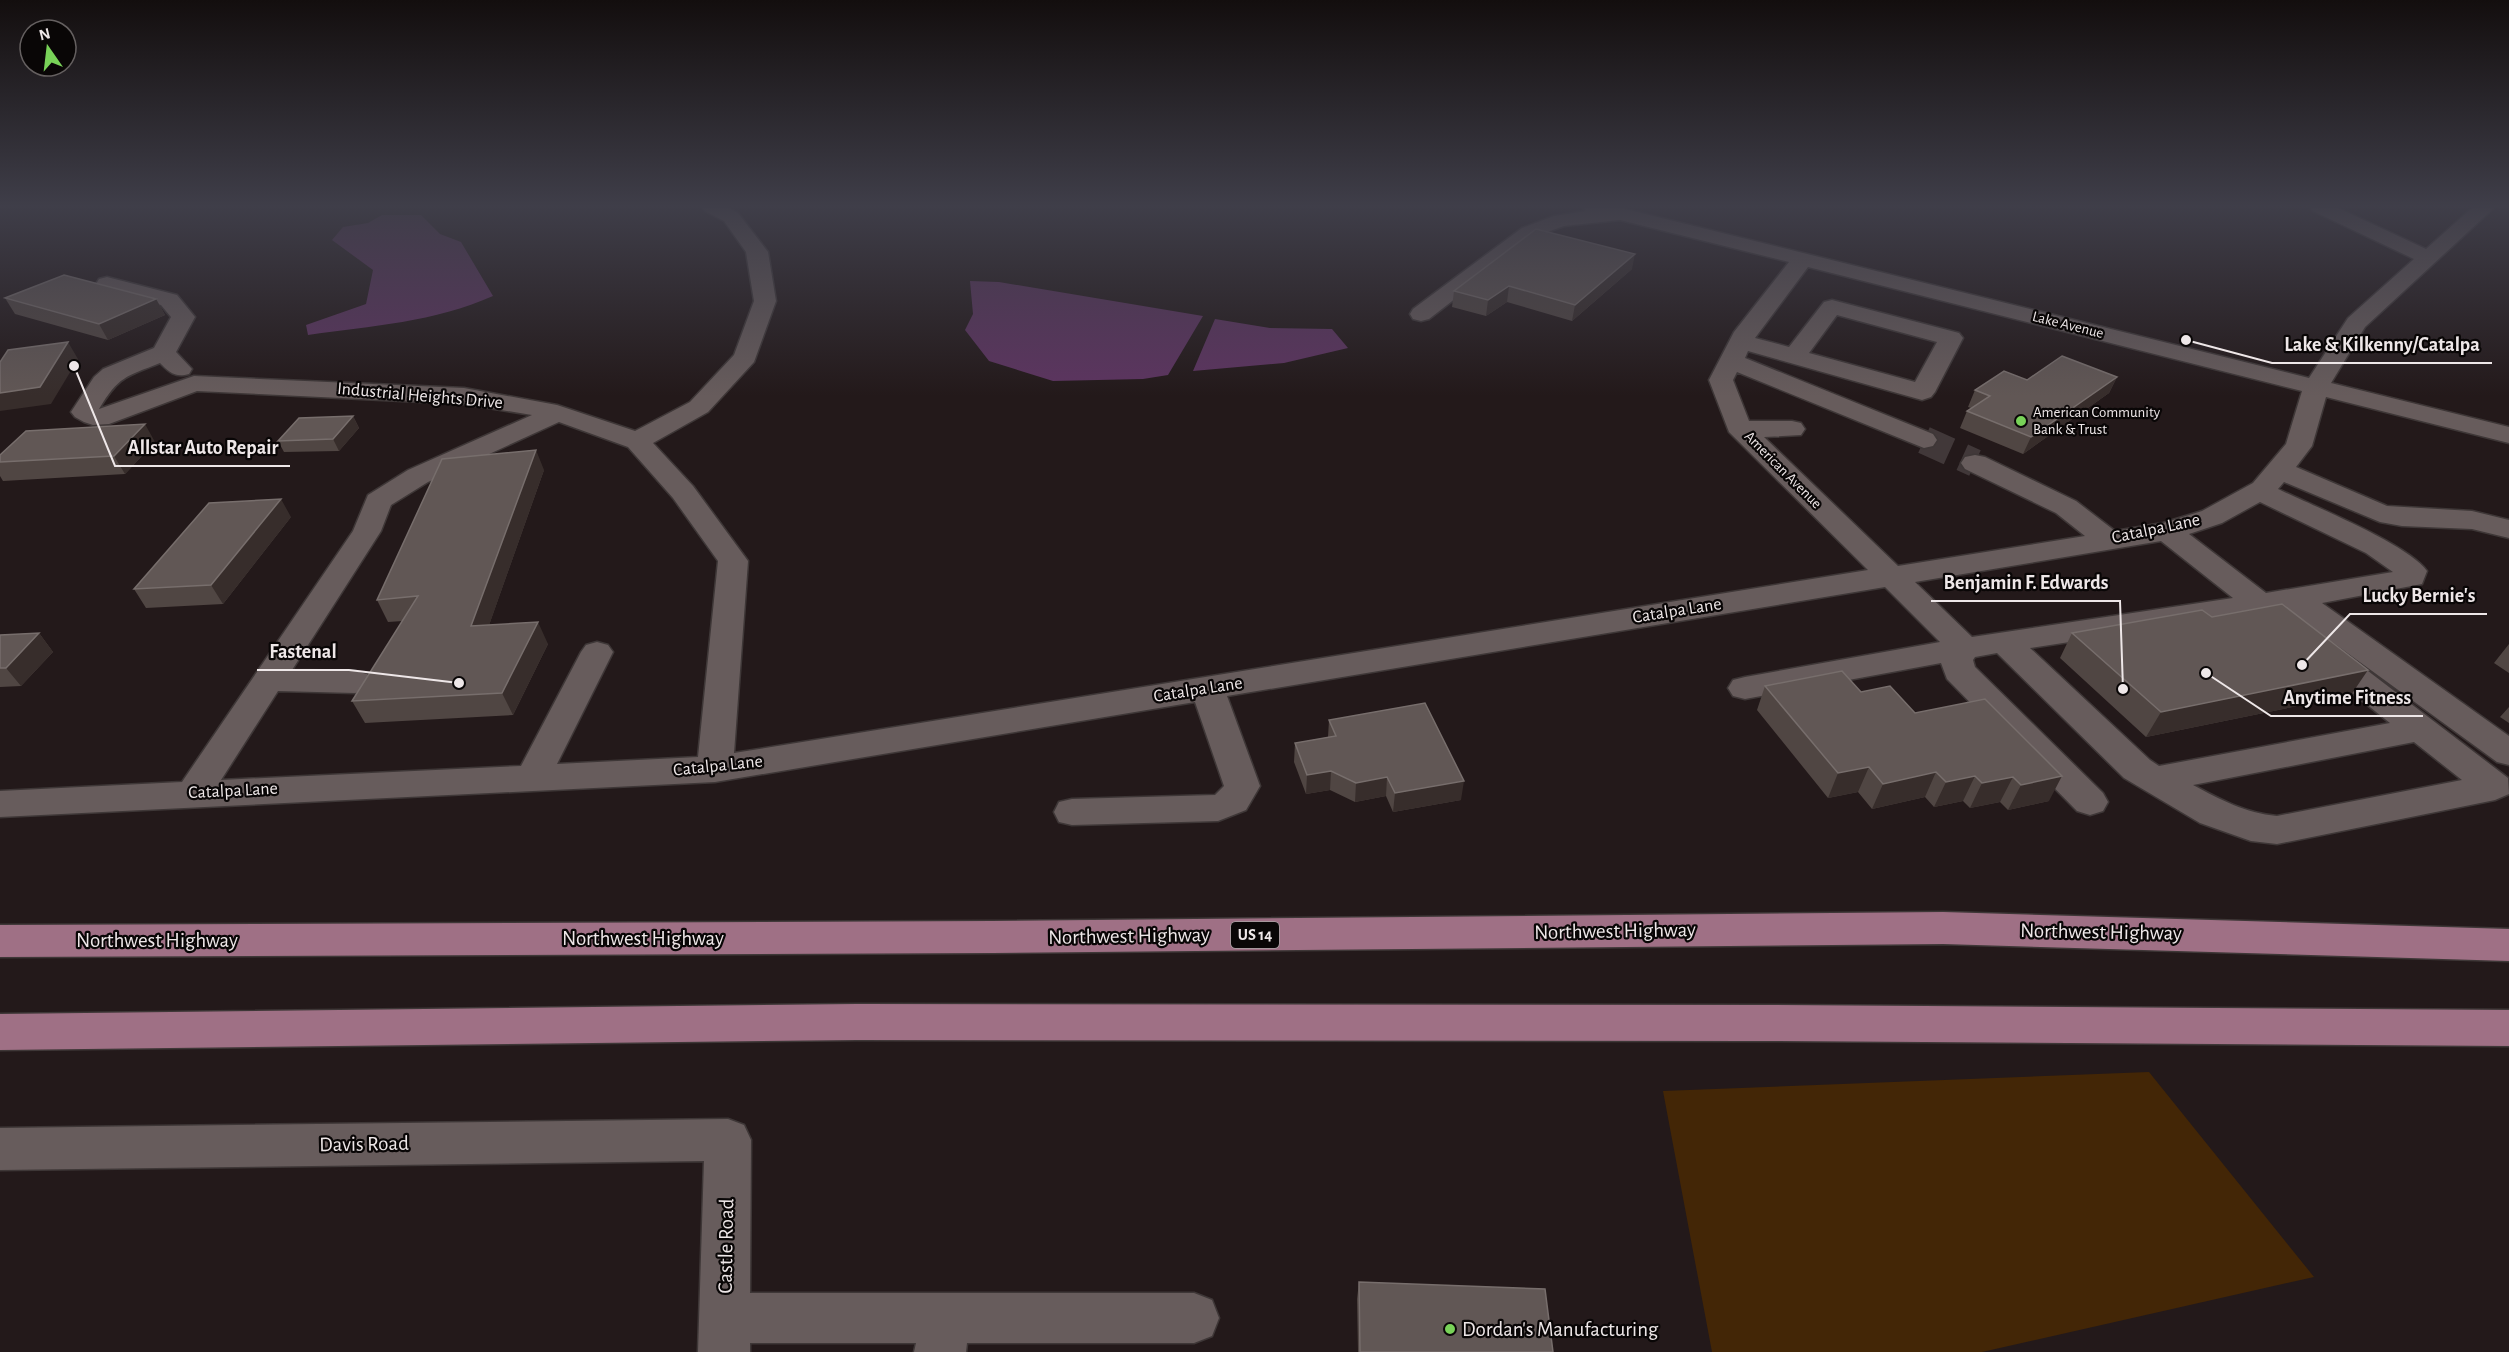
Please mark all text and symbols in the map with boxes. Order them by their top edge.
north arrow [18,18,78,78]
text: N [37,25,52,44]
street label: Lake Avenue [2031,309,2105,341]
callout: Lake & Kilkenny/Catalpa [2272,325,2492,363]
text: Lake & Kilkenny/Catalpa [2284,335,2480,355]
street label: Industrial Heights Drive [336,380,504,412]
place label: American Community Bank & Trust [2033,405,2161,437]
marker: American Community Bank & Trust [2014,414,2028,428]
callout: Allstar Auto Repair [115,428,290,466]
street label: American Avenue [1742,429,1825,512]
text: Allstar Auto Repair [128,438,278,458]
street label: Catalpa Lane [2110,511,2202,547]
callout: Benjamin F. Edwards [1931,563,2120,601]
text: Benjamin F. Edwards [1943,573,2109,593]
callout: Lucky Bernie's [2350,576,2487,614]
text: Lucky Bernie's [2363,586,2476,606]
street label: Catalpa Lane [1631,595,1723,627]
callout: Fastenal [257,632,349,670]
text: Fastenal [269,642,337,662]
street label: Catalpa Lane [1152,674,1244,706]
callout: Anytime Fitness [2271,678,2423,716]
text: Anytime Fitness [2283,688,2411,708]
street label: Catalpa Lane [672,752,764,780]
street label: Catalpa Lane [188,780,278,802]
street label: Northwest Highway [1534,919,1696,943]
street label: Northwest Highway [2020,920,2182,944]
road number: US 14 [1231,922,1279,948]
street label: Northwest Highway [1048,924,1210,948]
street label: Northwest Highway [562,928,724,949]
street label: Northwest Highway [76,930,238,951]
street label: Davis Road [319,1133,409,1155]
street label: Castle Road [715,1198,737,1294]
place label: Dordan's Manufacturing [1462,1319,1659,1340]
marker: Dordan's Manufacturing [1443,1322,1457,1336]

